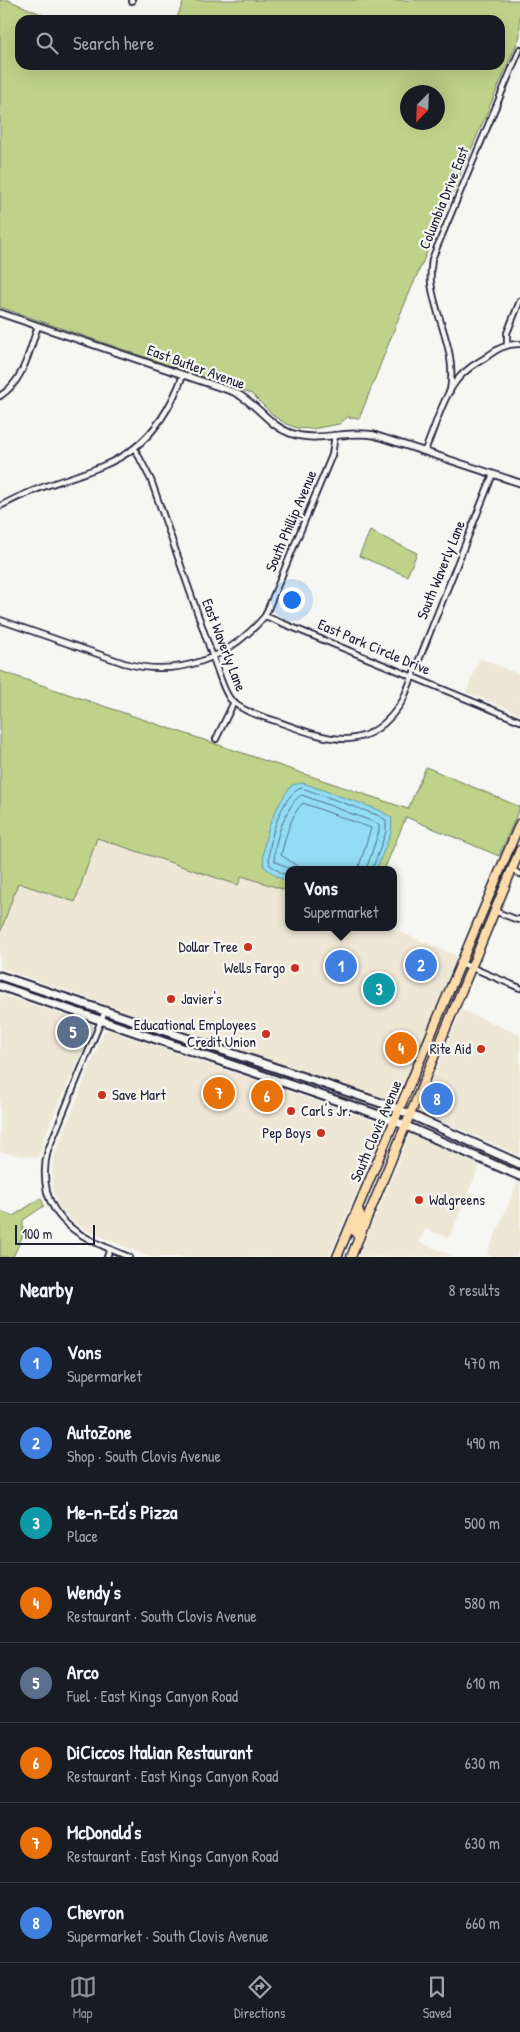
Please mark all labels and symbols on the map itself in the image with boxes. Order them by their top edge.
north arrow [400,85,445,130]
street label: Columbia Drive East [413,143,474,252]
street label: East Butler Avenue [144,339,248,394]
street label: South Phillip Avenue [260,467,321,575]
street label: South Waverly Lane [411,517,470,622]
your location [279,587,305,613]
street label: East Waverly Lane [197,595,252,694]
street label: East Park Circle Drive [315,613,434,680]
place label: Dollar Tree [179,936,238,957]
marker: Dollar Tree [242,941,254,953]
pin: 2 [405,946,437,984]
pin: 1 [325,947,357,985]
place label: Wells Fargo [224,957,285,978]
marker: Wells Fargo [289,962,301,974]
pin: 3 [363,970,395,1008]
place label: Javier's [181,988,222,1009]
marker: Javier's [165,993,177,1005]
pin: 5 [57,1013,89,1051]
place label: Educational Employees Credit Union [134,1014,256,1052]
marker: Educational Employees Credit Union [260,1028,272,1040]
pin: 4 [385,1029,417,1067]
place label: Rite Aid [430,1038,471,1059]
marker: Rite Aid [475,1043,487,1055]
pin: 7 [203,1074,235,1112]
pin: 6 [251,1077,283,1115]
street label: South Clovis Avenue [345,1077,406,1185]
pin: 8 [421,1080,453,1118]
place label: Save Mart [112,1084,167,1105]
marker: Save Mart [96,1089,108,1101]
place label: Carl's Jr. [301,1100,351,1121]
marker: Carl's Jr. [285,1105,297,1117]
place label: Pep Boys [262,1122,311,1143]
marker: Pep Boys [315,1127,327,1139]
place label: Walgreens [429,1189,485,1210]
marker: Walgreens [413,1194,425,1206]
scale bar [15,1222,95,1245]

